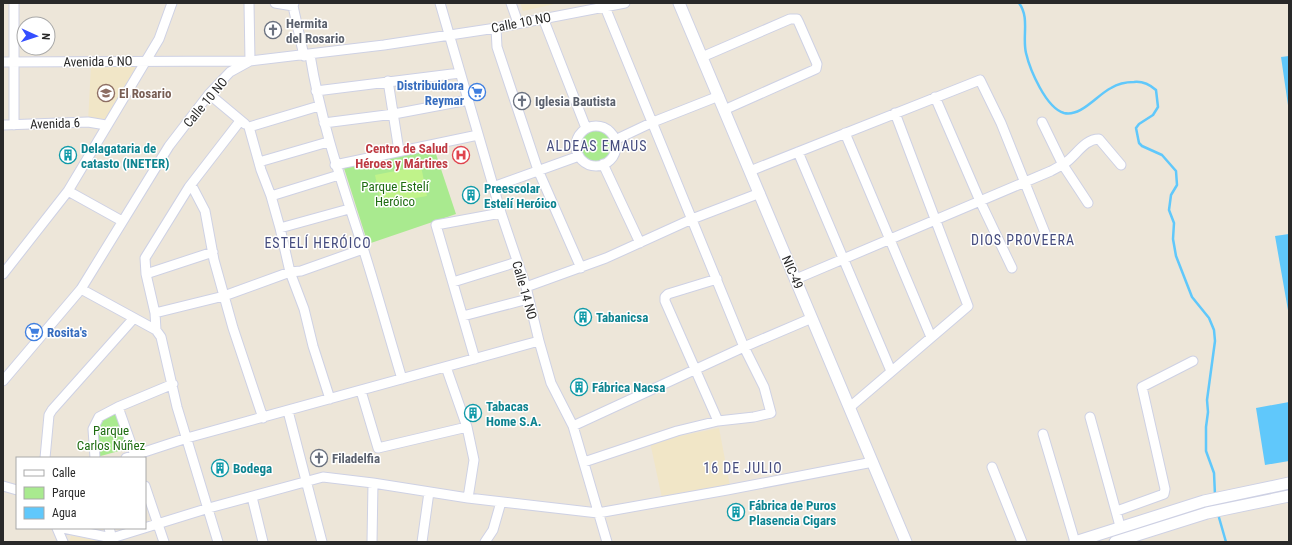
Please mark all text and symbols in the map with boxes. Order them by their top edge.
street label: Calle 10 NO [490,9,552,36]
north arrow [16,16,56,56]
place label: Hermita del Rosario [286,16,345,46]
church icon: Hermita del Rosario [263,20,283,40]
text: N [39,33,52,40]
street label: Avenida 6 NO [63,53,133,70]
street label: Calle 10 NO [180,74,231,130]
place label: Distribuidora Reymar [397,78,465,108]
supermarket icon: Distribuidora Reymar [467,82,487,102]
school or university icon: El Rosario [96,83,116,103]
place label: El Rosario [119,86,172,101]
church icon: Iglesia Bautista [512,91,532,111]
place label: Iglesia Bautista [535,94,616,109]
street label: Avenida 6 [30,115,80,132]
district label: ALDEAS EMAUS [547,138,647,154]
place label: Delagataria de catasto (INETER) [81,141,169,171]
place label: Centro de Salud Héroes y Mártires [355,141,448,171]
building icon: Delagataria de catasto (INETER) [58,145,78,165]
hospital icon: Centro de Salud Héroes y Mártires [451,145,471,165]
park label: Parque Estelí Heróico [361,179,430,209]
place label: Preescolar Estelí Heróico [484,181,557,211]
building icon: Preescolar Estelí Heróico [461,185,481,205]
district label: DIOS PROVEERA [971,232,1075,248]
district label: ESTELÍ HERÓICO [264,234,372,251]
street label: NIC-49 [779,253,806,291]
street label: Calle 14 NO [509,259,540,321]
building icon: Tabanicsa [573,307,593,327]
place label: Tabanicsa [596,310,648,325]
supermarket icon: Rosita's [24,322,44,342]
place label: Rosita's [47,325,87,340]
building icon: Fábrica Nacsa [569,377,589,397]
place label: Fábrica Nacsa [592,380,665,395]
place label: Tabacas Home S.A. [486,399,542,429]
building icon: Tabacas Home S.A. [463,403,483,423]
park label: Parque Carlos Núñez [77,423,145,453]
church icon: Filadelfia [309,448,329,468]
place label: Filadelfia [332,451,380,466]
legend [16,457,146,529]
building icon: Bodega [210,458,230,478]
district label: 16 DE JULIO [703,460,783,476]
place label: Bodega [233,461,272,476]
text: Calle [52,466,76,480]
text: Parque [52,486,86,500]
place label: Fábrica de Puros Plasencia Cigars [749,498,836,528]
building icon: Fábrica de Puros Plasencia Cigars [726,502,746,522]
text: Agua [52,506,77,520]

